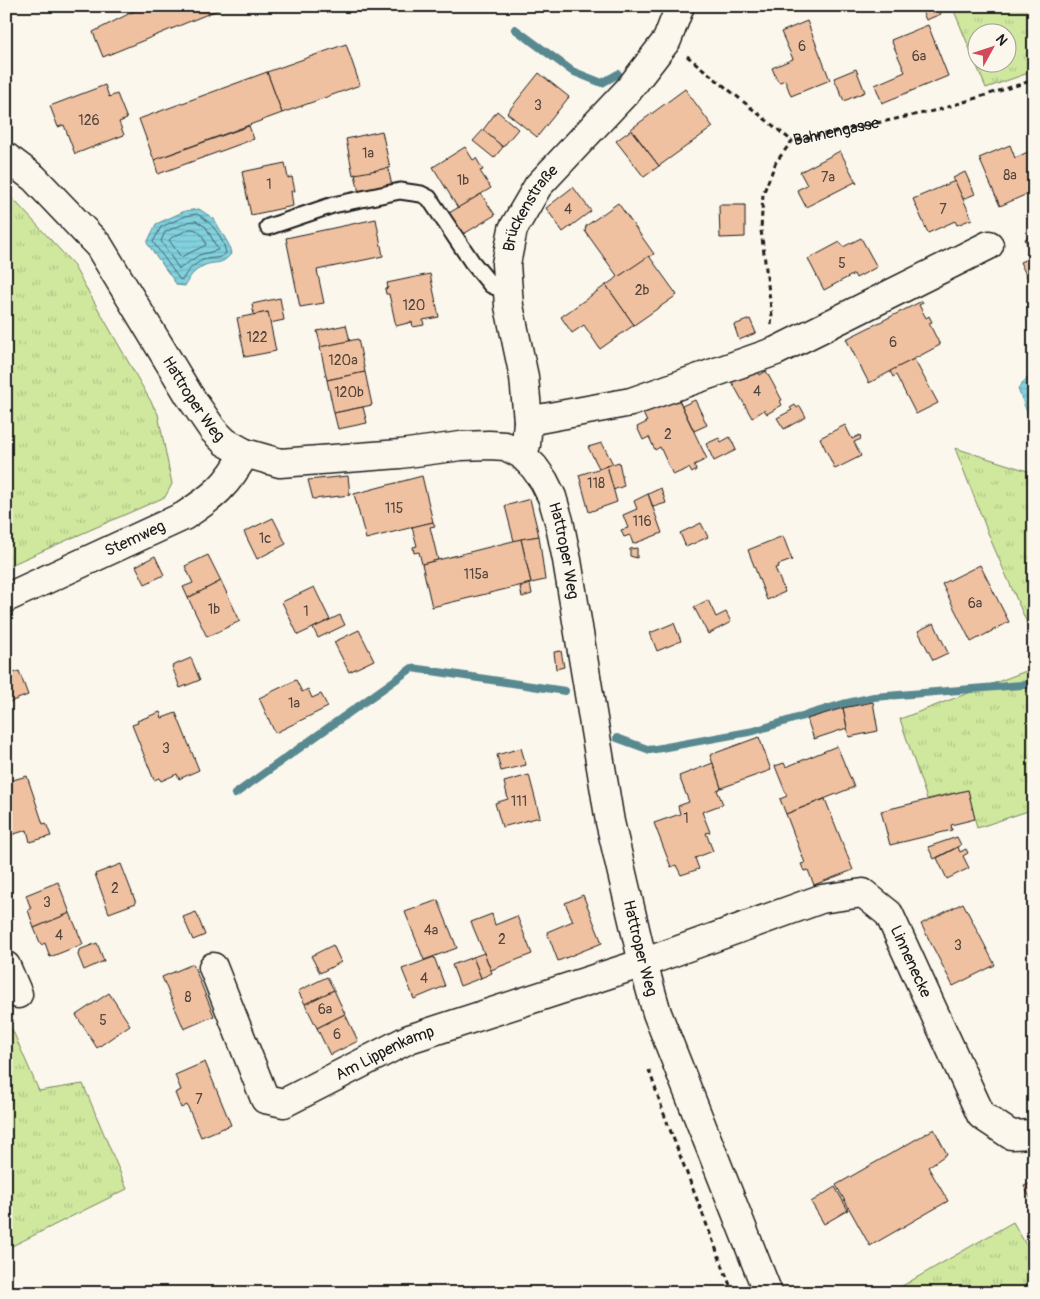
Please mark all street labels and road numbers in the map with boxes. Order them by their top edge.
street label: Bahnengasse [791,113,881,150]
street label: Brückenstraße [499,161,563,253]
street label: Hattroper Weg [158,353,229,446]
street label: Hattroper Weg [544,500,583,600]
street label: Stemweg [101,516,168,561]
street label: Hattroper Weg [619,898,662,998]
street label: Linnenecke [886,922,936,1001]
street label: Am Lippenkamp [332,1021,437,1085]

